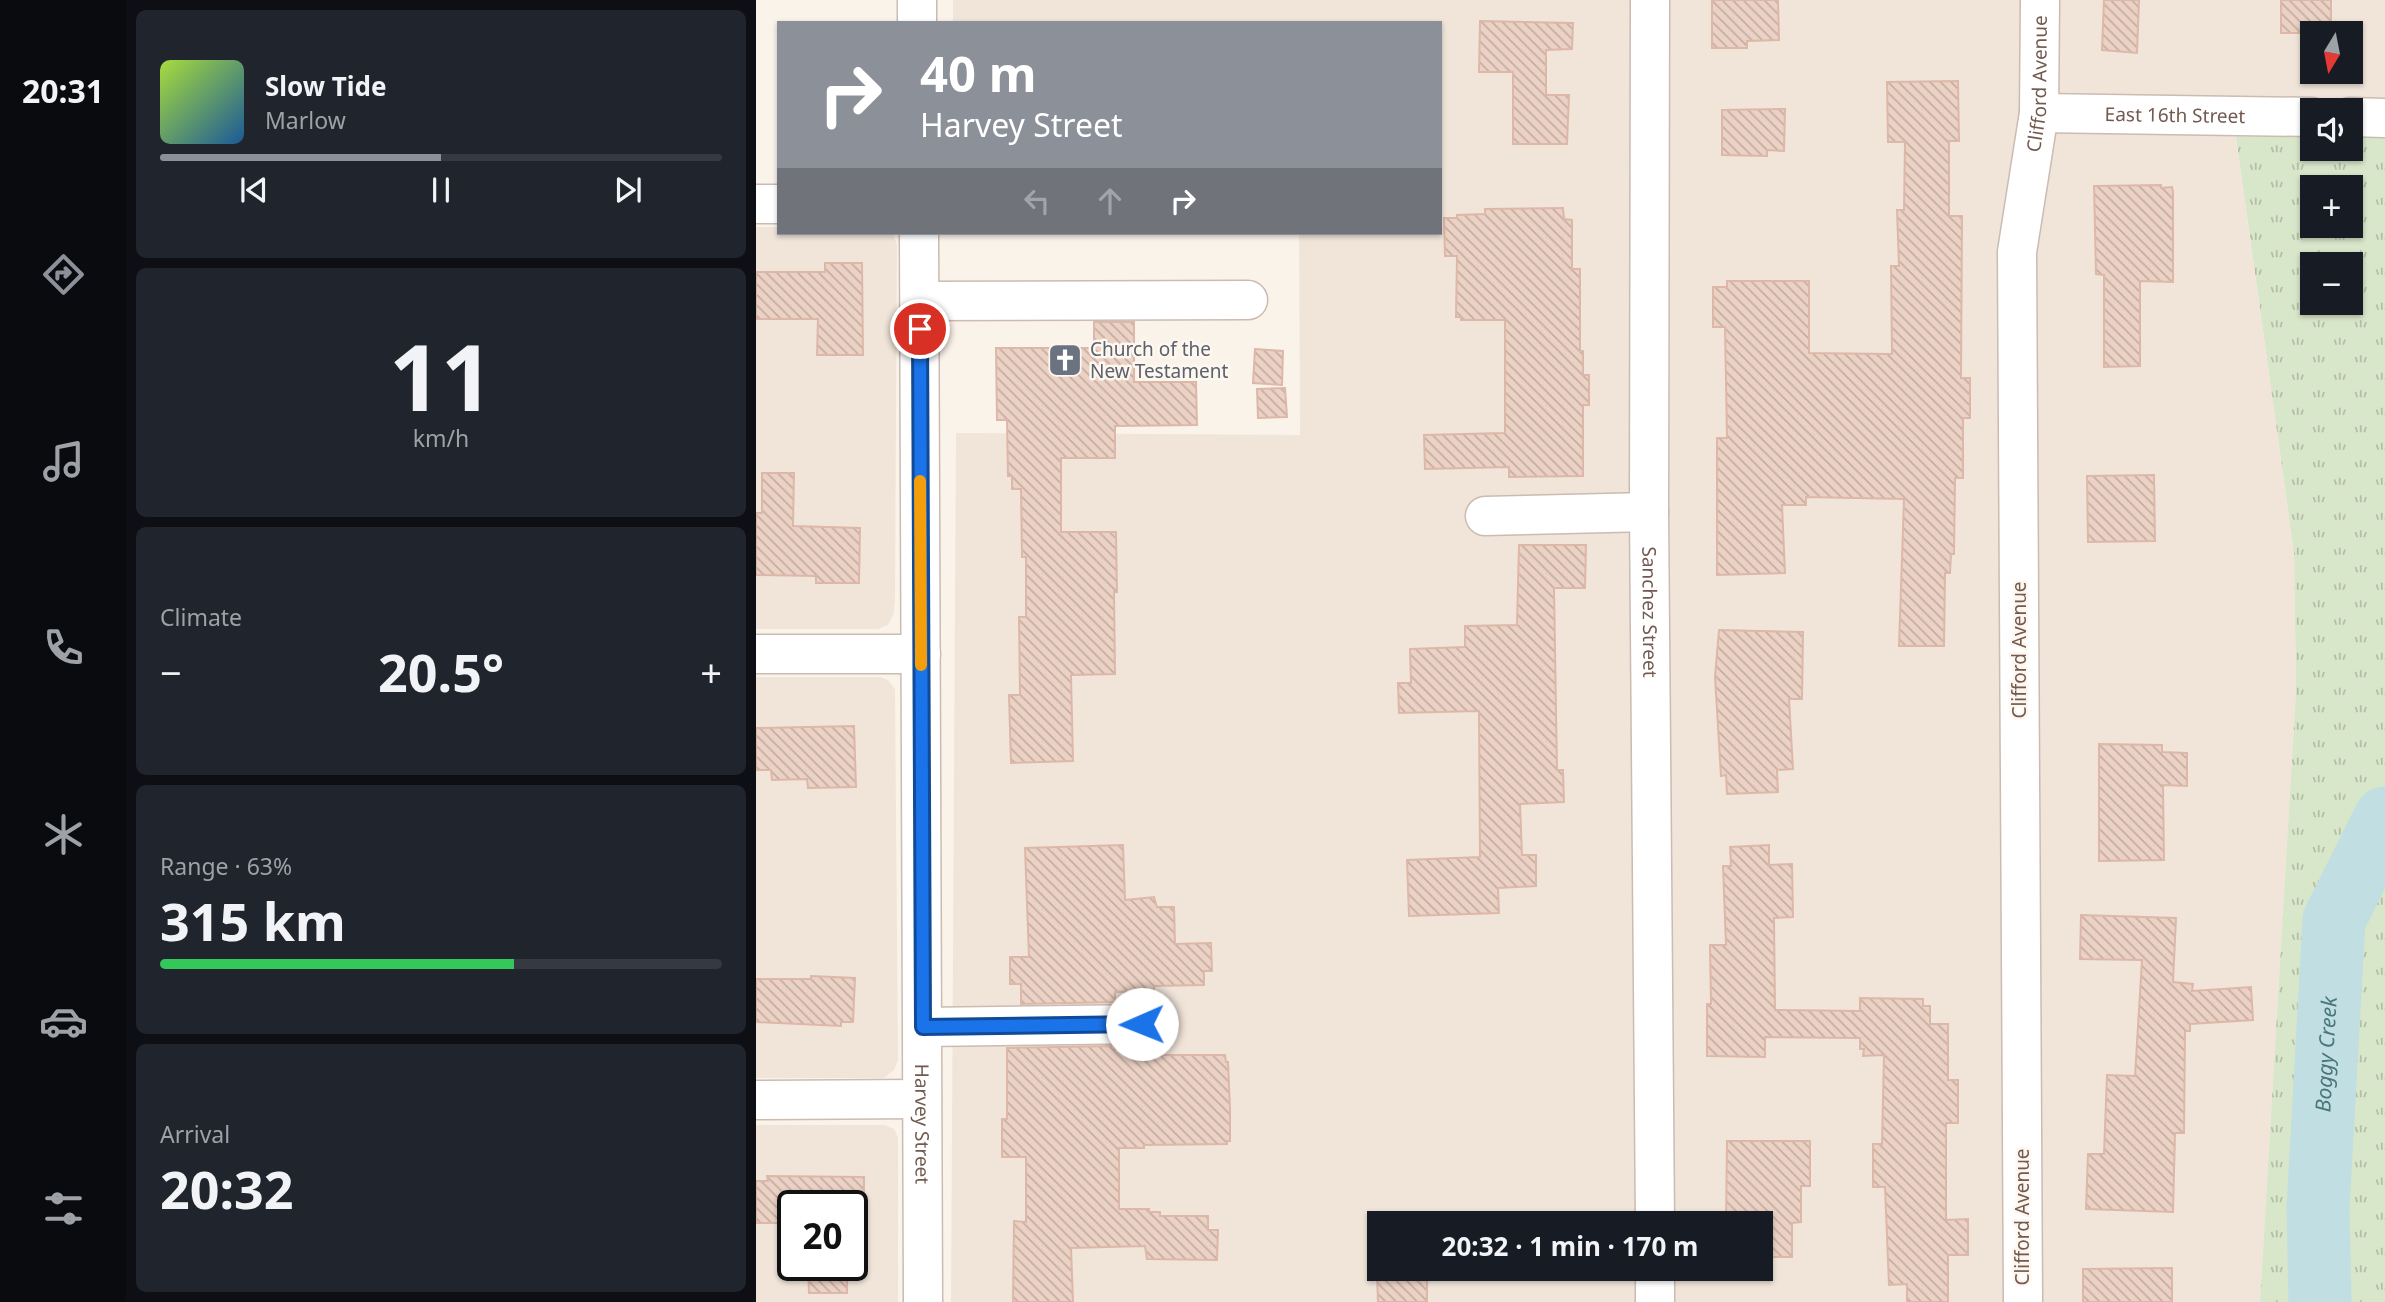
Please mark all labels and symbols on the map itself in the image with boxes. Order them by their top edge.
street label: Clifford Avenue [2020,15,2053,154]
north arrow [2300,21,2362,84]
street label: East 16th Street [2105,101,2246,129]
pin [890,299,950,359]
place label: Church of the New Testament [1090,336,1228,384]
church icon: Church of the New Testament [1046,341,1084,379]
street label: Sanchez Street [1636,546,1663,678]
street label: Clifford Avenue [2006,581,2032,719]
position arrow [1105,987,1179,1061]
water label: Boggy Creek [2308,994,2343,1113]
street label: Harvey Street [909,1064,936,1184]
street label: Clifford Avenue [2009,1148,2035,1286]
speed limit sign: 20 [777,1190,868,1281]

